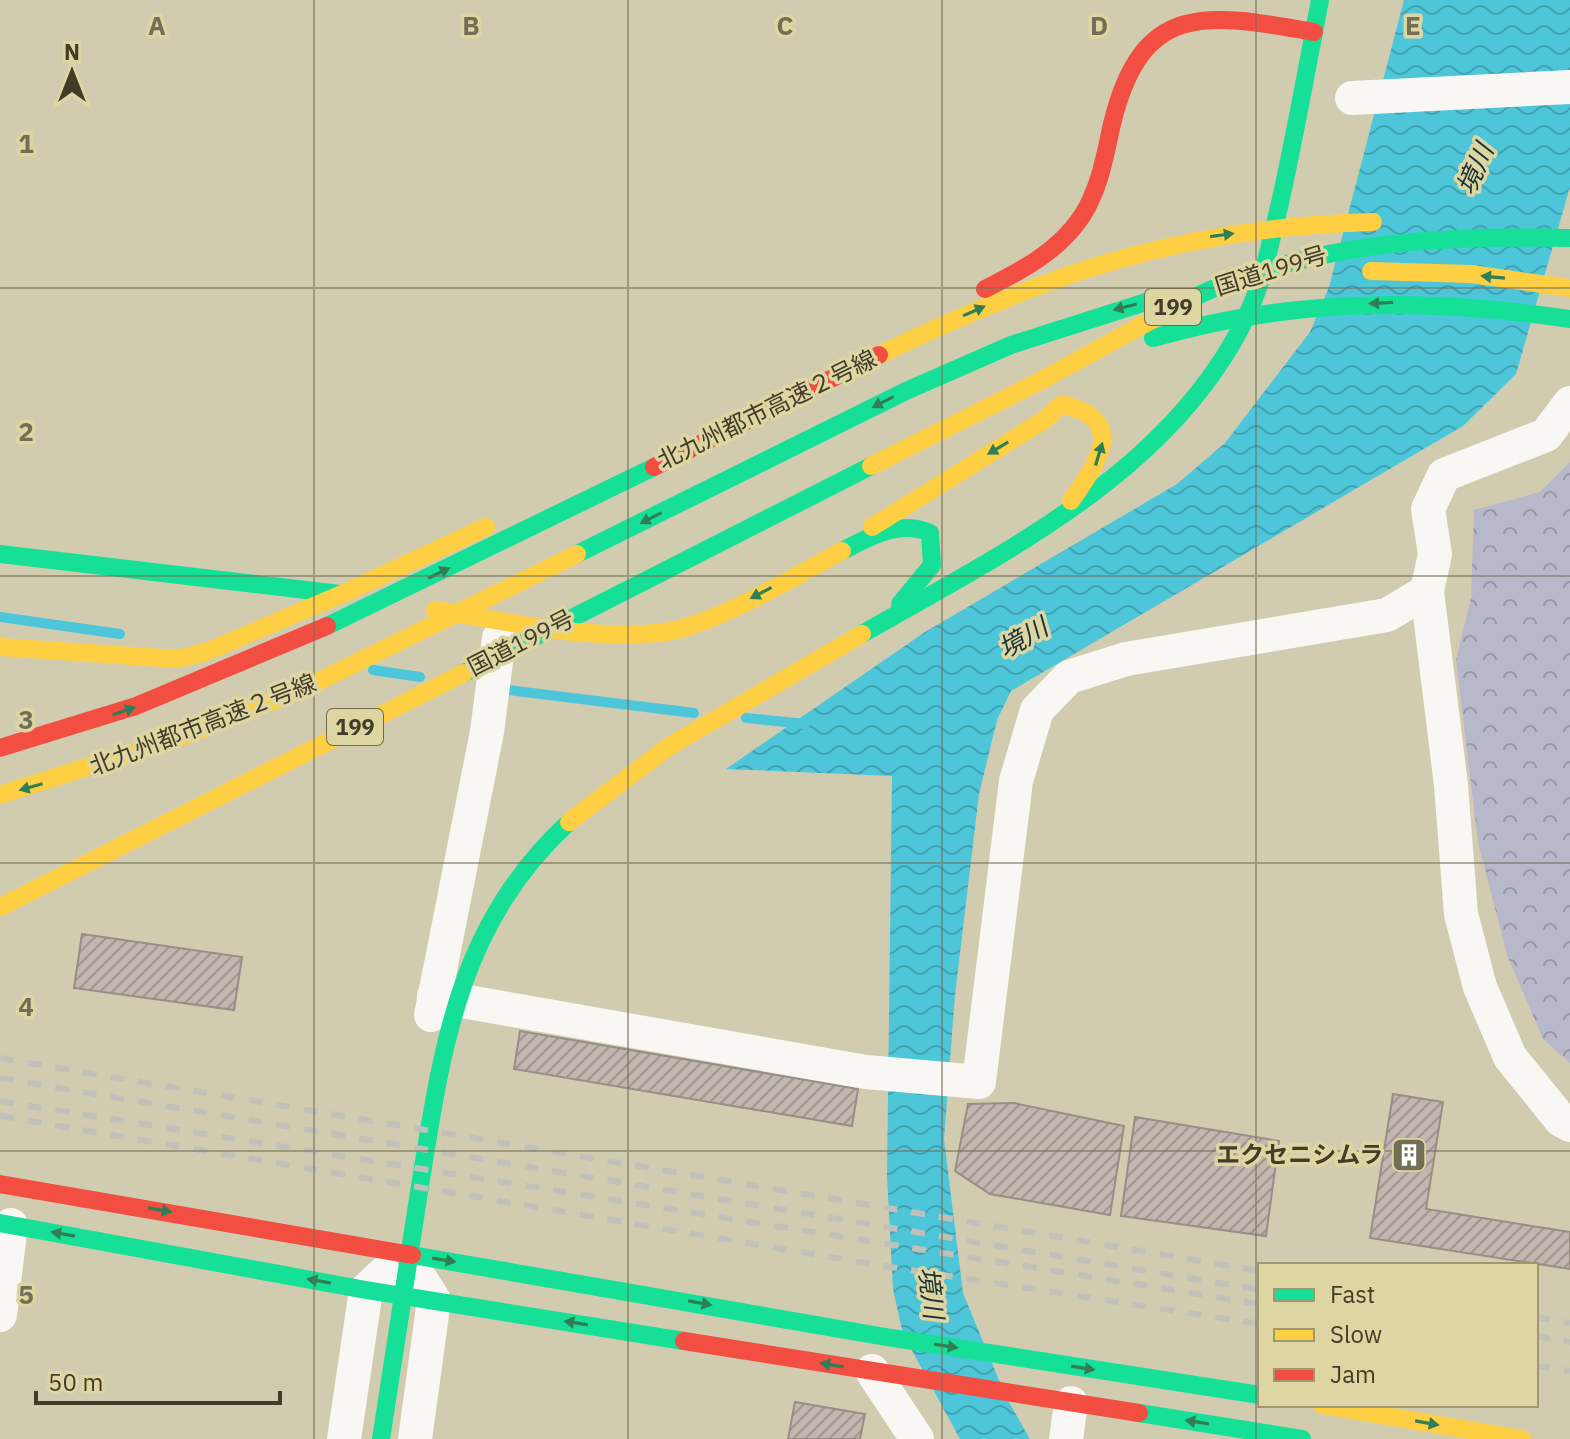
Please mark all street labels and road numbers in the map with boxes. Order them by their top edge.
street label: 国道199号 [1211,238,1330,302]
road number: 199 [1145,289,1201,325]
street label: 北九州都市高速２号線 [652,342,881,476]
street label: 国道199号 [462,602,579,683]
street label: 北九州都市高速２号線 [85,666,320,782]
road number: 199 [327,709,383,745]

